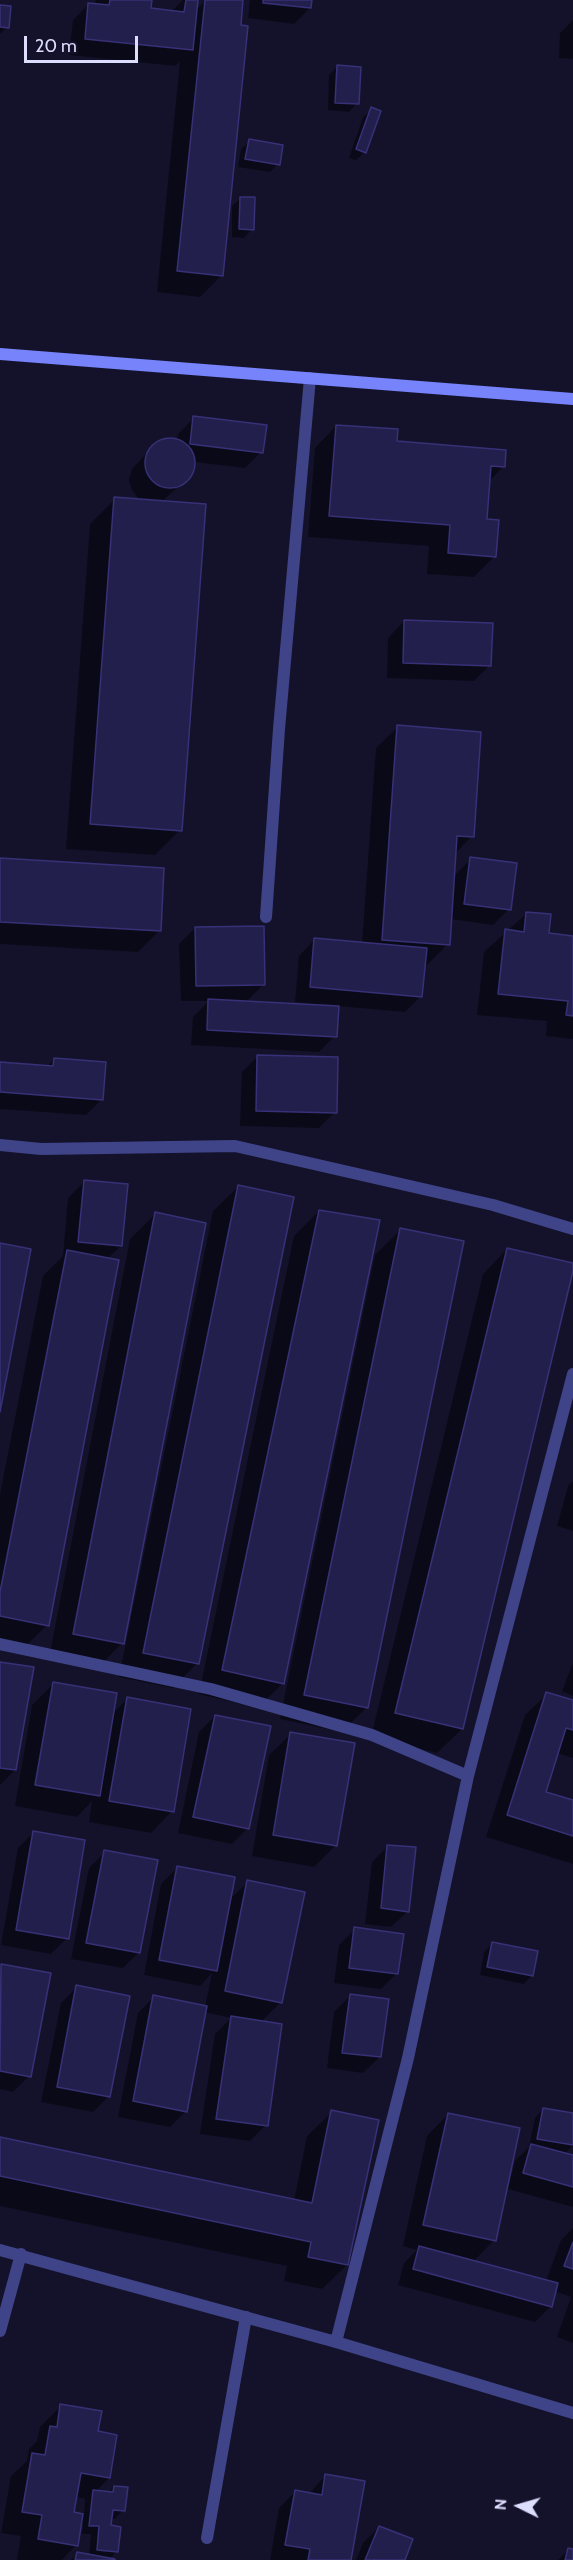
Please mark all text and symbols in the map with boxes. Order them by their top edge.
scale bar [27,24,141,62]
text: 20 m [35,35,77,57]
north arrow [489,2476,549,2536]
text: N [491,2498,511,2511]

